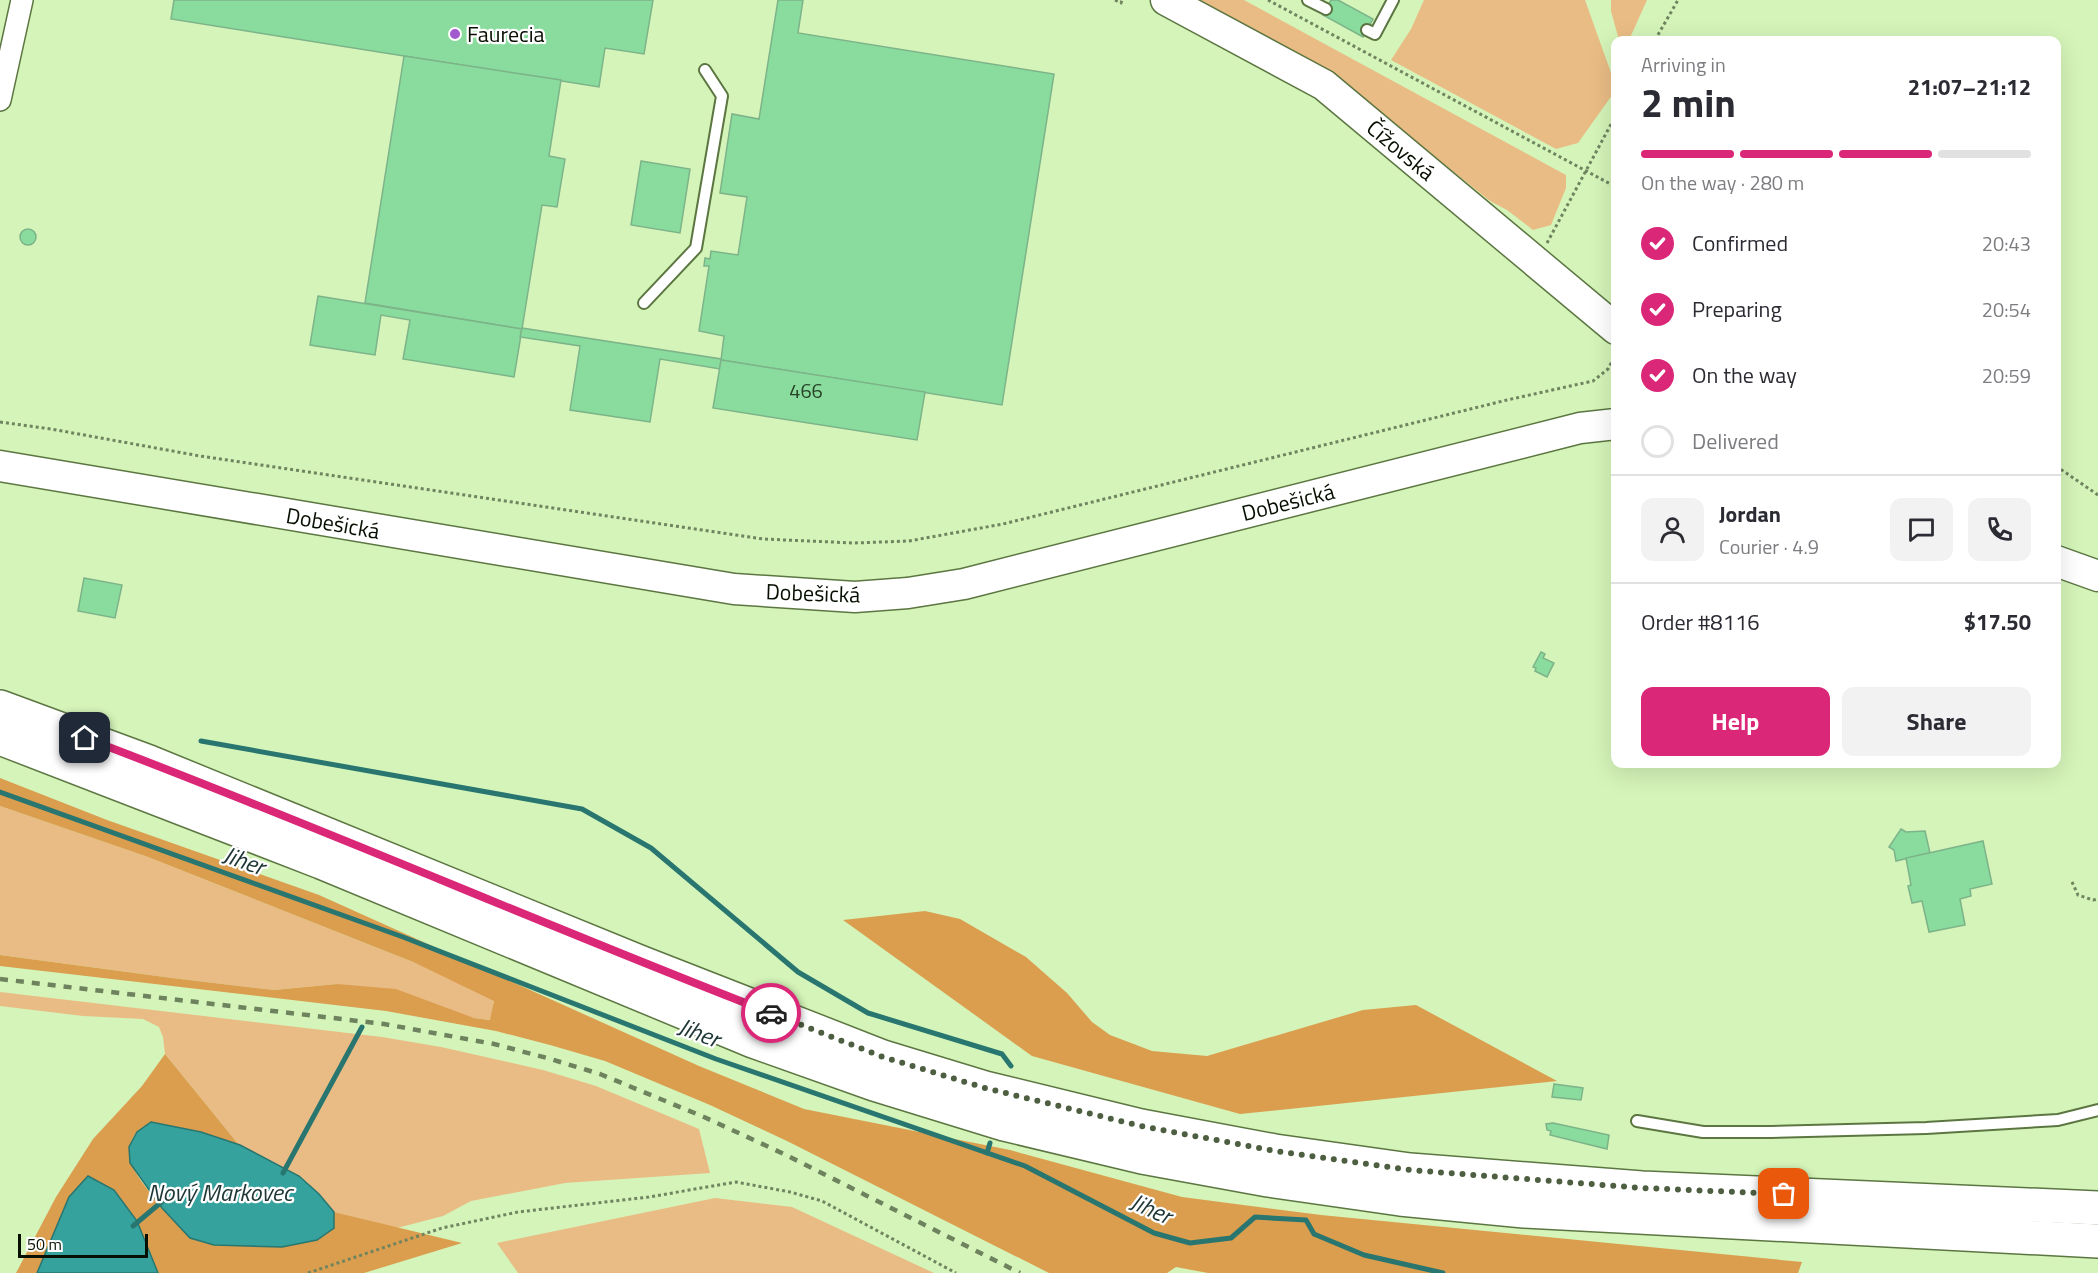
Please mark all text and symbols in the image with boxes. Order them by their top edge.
place label: Faurecia [467,17,544,51]
marker: Faurecia [448,27,462,41]
text: Arriving in [1641,49,1726,80]
text: 21:07–21:12 [1908,70,2031,104]
text: 2 min [1641,73,1736,132]
street label: Čížovská [1359,111,1443,189]
text: On the way · 280 m [1641,167,1804,198]
text: Confirmed [1692,226,1788,260]
icon: check [1641,227,1674,260]
text: 20:43 [1982,228,2031,259]
text: Preparing [1692,292,1782,326]
icon: check [1641,293,1674,326]
text: 20:54 [1982,294,2031,325]
text: On the way [1692,358,1797,392]
icon: check [1641,359,1674,392]
text: 20:59 [1982,360,2031,391]
house number: 466 [789,375,823,406]
text: Delivered [1692,424,1779,458]
street label: Dobešická [1238,474,1338,530]
text: Jordan [1719,497,1781,531]
street label: Dobešická [283,498,383,548]
button: person [1641,498,1704,561]
button: chat [1890,498,1953,561]
button: phone [1968,498,2031,561]
text: Courier · 4.9 [1719,531,1819,562]
street label: Dobešická [765,574,861,612]
text: Order #8116 [1641,605,1760,639]
text: $17.50 [1964,605,2031,639]
button: Help [1641,687,1830,756]
button: Share [1842,687,2031,756]
pin [59,712,110,763]
icon: home [68,721,101,754]
water label: Jiher [218,836,273,885]
courier [741,983,801,1043]
icon: car [755,997,788,1030]
water label: Jiher [673,1008,729,1058]
pin [1758,1168,1809,1219]
water label: Nový Markovec [147,1174,295,1210]
icon: bag [1767,1177,1800,1210]
water label: Jiher [1125,1183,1181,1234]
scale bar [18,1231,148,1258]
text: 50 m [27,1232,62,1256]

